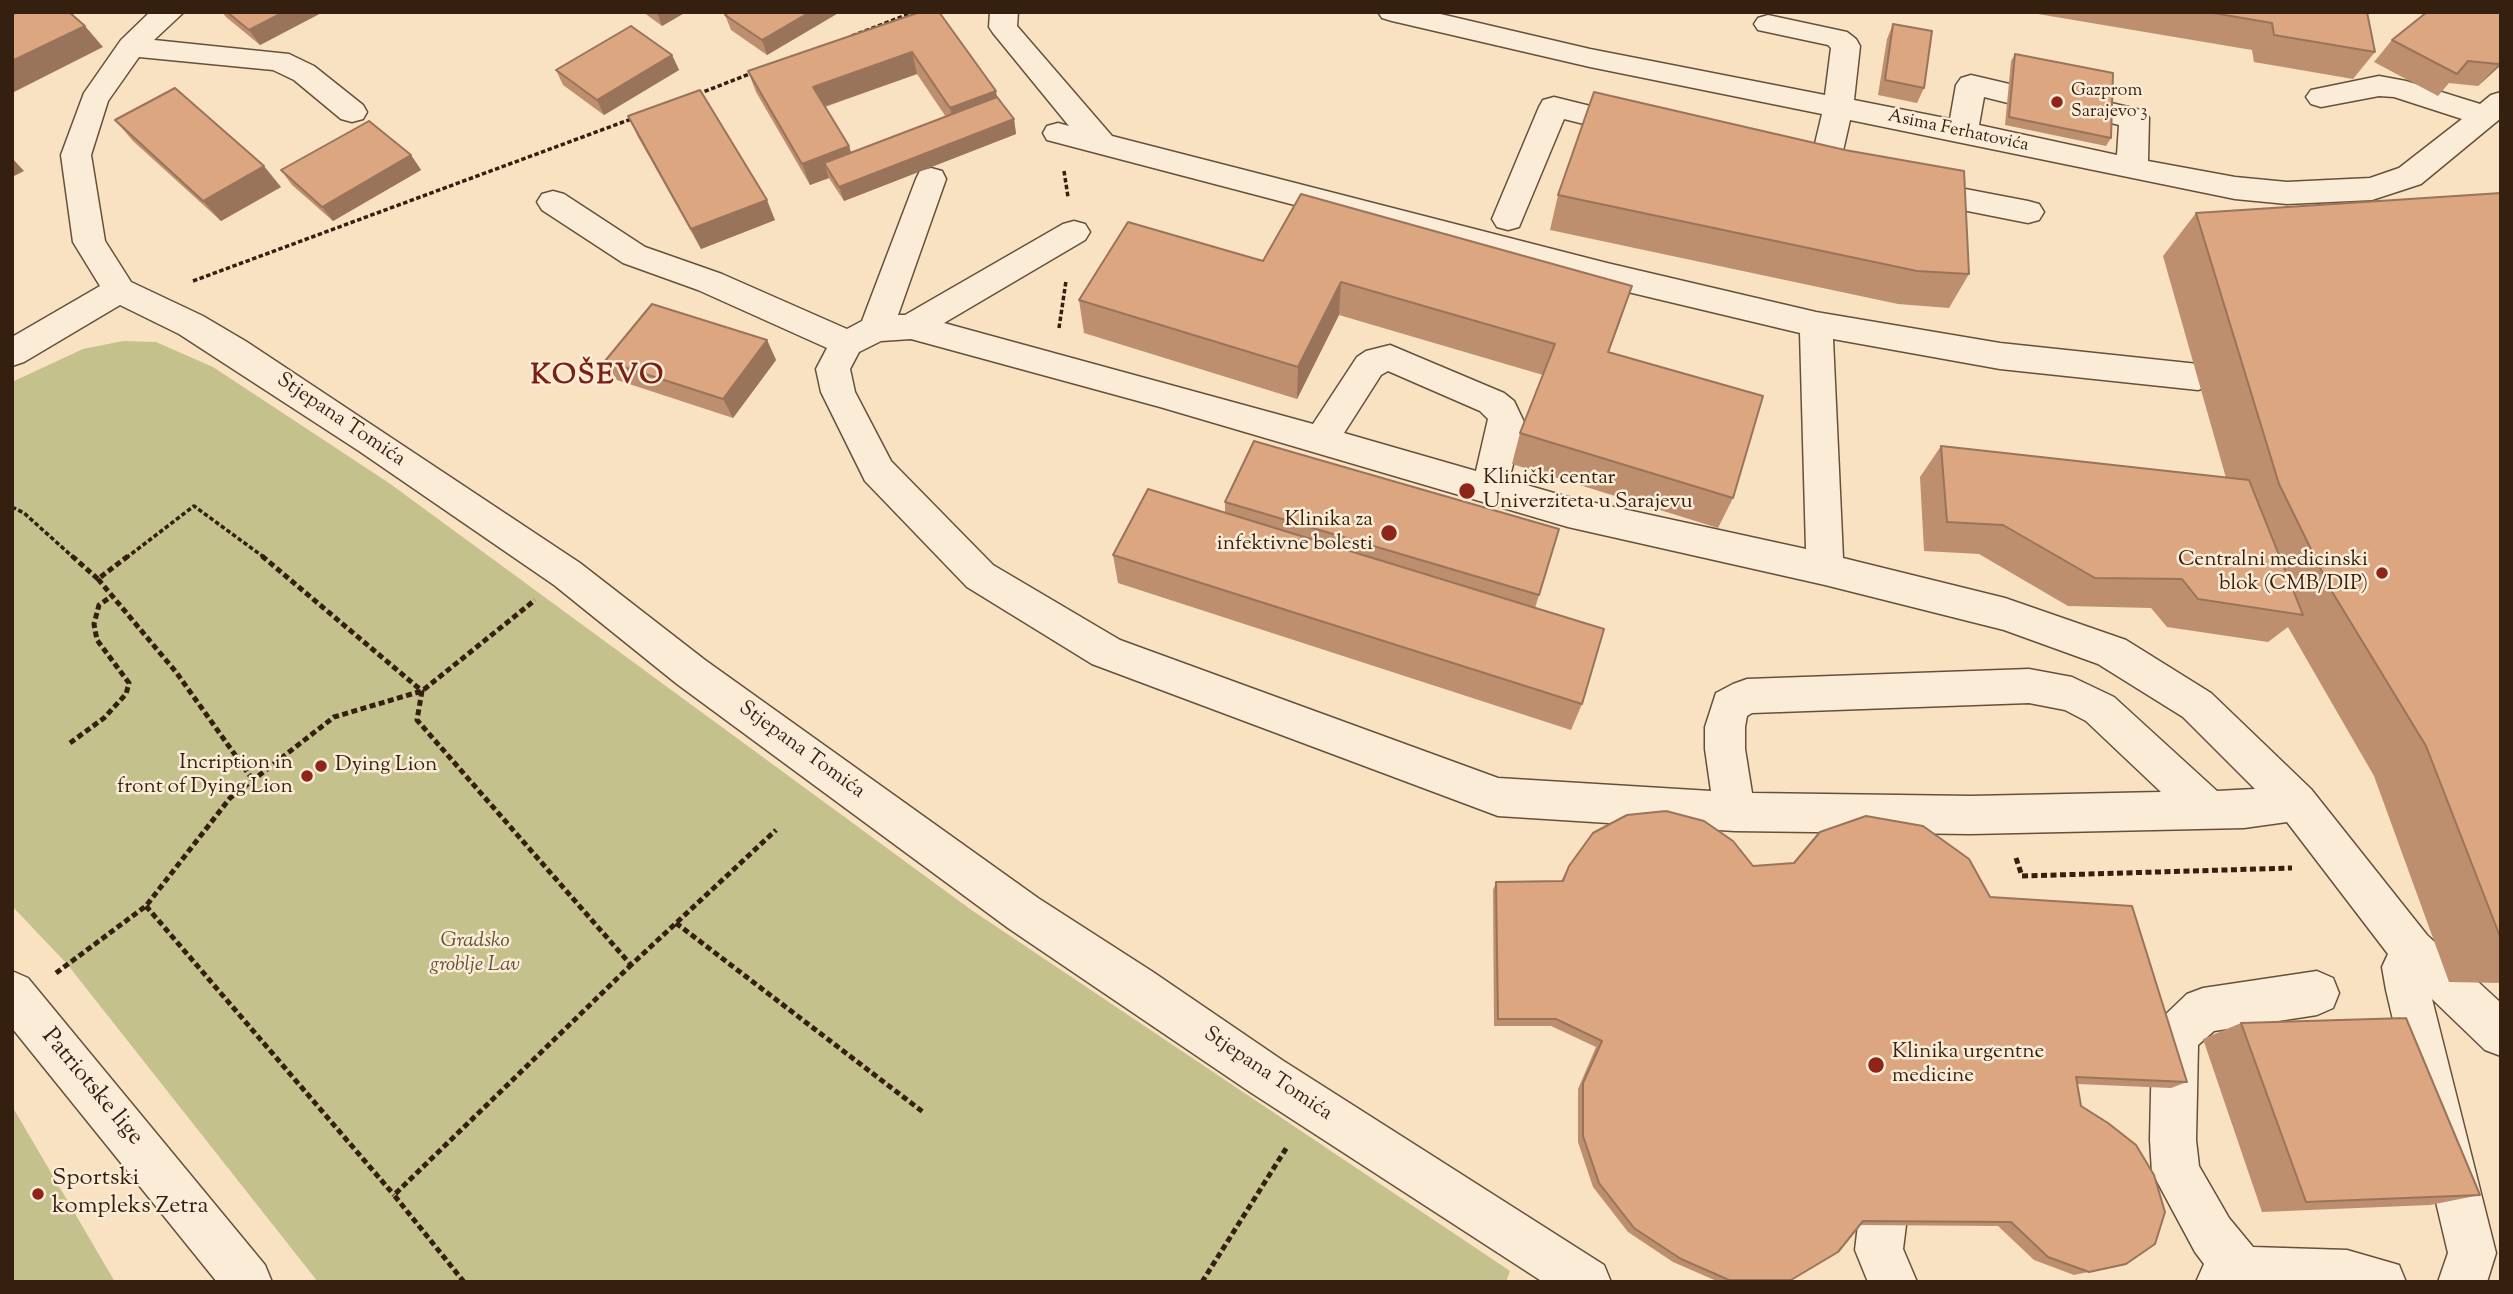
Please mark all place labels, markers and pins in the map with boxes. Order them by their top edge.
place label: Gazprom Sarajevo 3 [2071,81,2148,124]
marker: Gazprom Sarajevo 3 [2049,94,2065,110]
place label: Klinički centar Univerziteta u Sarajevu [1483,466,1693,516]
marker: Klinički centar Univerziteta u Sarajevu [1457,481,1477,501]
place label: Klinika za infektivne bolesti [1217,508,1373,558]
marker: Klinika za infektivne bolesti [1379,523,1399,543]
place label: Centralni medicinski blok (CMB/DIP) [2178,548,2368,598]
marker: Centralni medicinski blok (CMB/DIP) [2374,565,2390,581]
place label: Incription in front of Dying Lion [117,751,293,801]
place label: Dying Lion [335,753,437,779]
marker: Dying Lion [313,758,329,774]
marker: Incription in front of Dying Lion [299,768,315,784]
place label: Klinika urgentne medicine [1892,1040,2044,1090]
marker: Klinika urgentne medicine [1866,1055,1886,1075]
place label: Sportski kompleks Zetra [52,1166,209,1222]
marker: Sportski kompleks Zetra [30,1186,46,1202]

